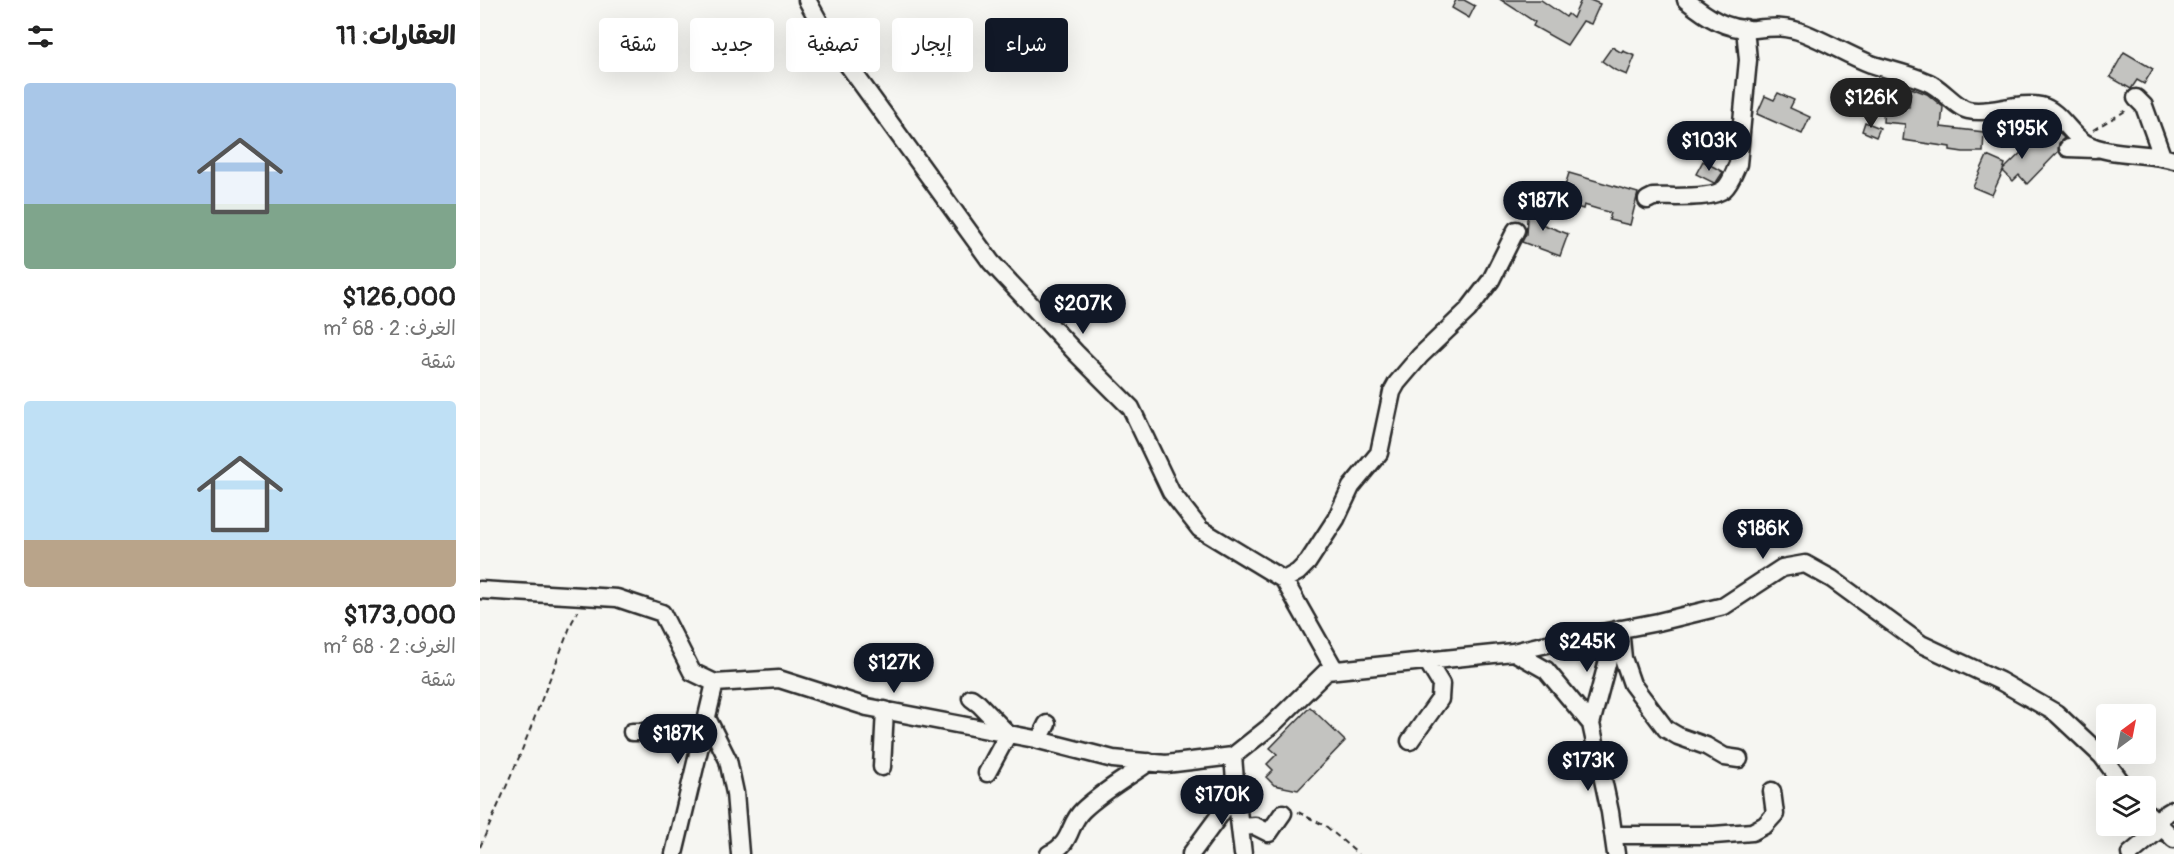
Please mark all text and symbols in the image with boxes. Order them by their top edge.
chip: شقة [599,18,678,72]
chip: جديد [690,18,774,72]
chip: تصفية [786,18,880,72]
chip: إيجار [892,18,973,72]
chip: شراء [985,18,1068,72]
icon: filters [24,20,57,53]
text: العقارات: 11 [336,20,456,52]
pin: $126K [1829,78,1913,129]
text: $126K [1844,85,1898,110]
pin: $195K [1980,109,2064,160]
text: $195K [1996,116,2048,141]
pin: $103K [1667,121,1751,172]
icon: home [186,122,294,230]
text: $103K [1681,128,1737,153]
pin: $187K [1501,181,1585,232]
text: $187K [1517,188,1569,213]
text: $126,000 [342,281,456,313]
pin: $207K [1041,284,1125,335]
text: $207K [1054,291,1112,316]
text: الغرف: 2 · 68 m² [323,316,456,341]
text: شقة [421,349,456,374]
icon: home [186,440,294,548]
pin: $186K [1721,509,1805,560]
text: $186K [1737,516,1789,541]
text: $173,000 [344,599,456,631]
pin: $245K [1545,622,1629,673]
text: $245K [1559,629,1615,654]
text: الغرف: 2 · 68 m² [323,634,456,659]
pin: $127K [852,643,936,694]
text: $127K [868,650,920,675]
text: شقة [421,667,456,692]
north arrow [2096,704,2156,764]
map controls [2096,704,2156,836]
pin: $187K [636,714,720,765]
text: $187K [652,721,704,746]
pin: $173K [1546,741,1630,792]
text: $173K [1562,748,1614,773]
pin: $170K [1180,775,1264,826]
button: layers [2096,776,2156,836]
text: $170K [1195,782,1249,807]

